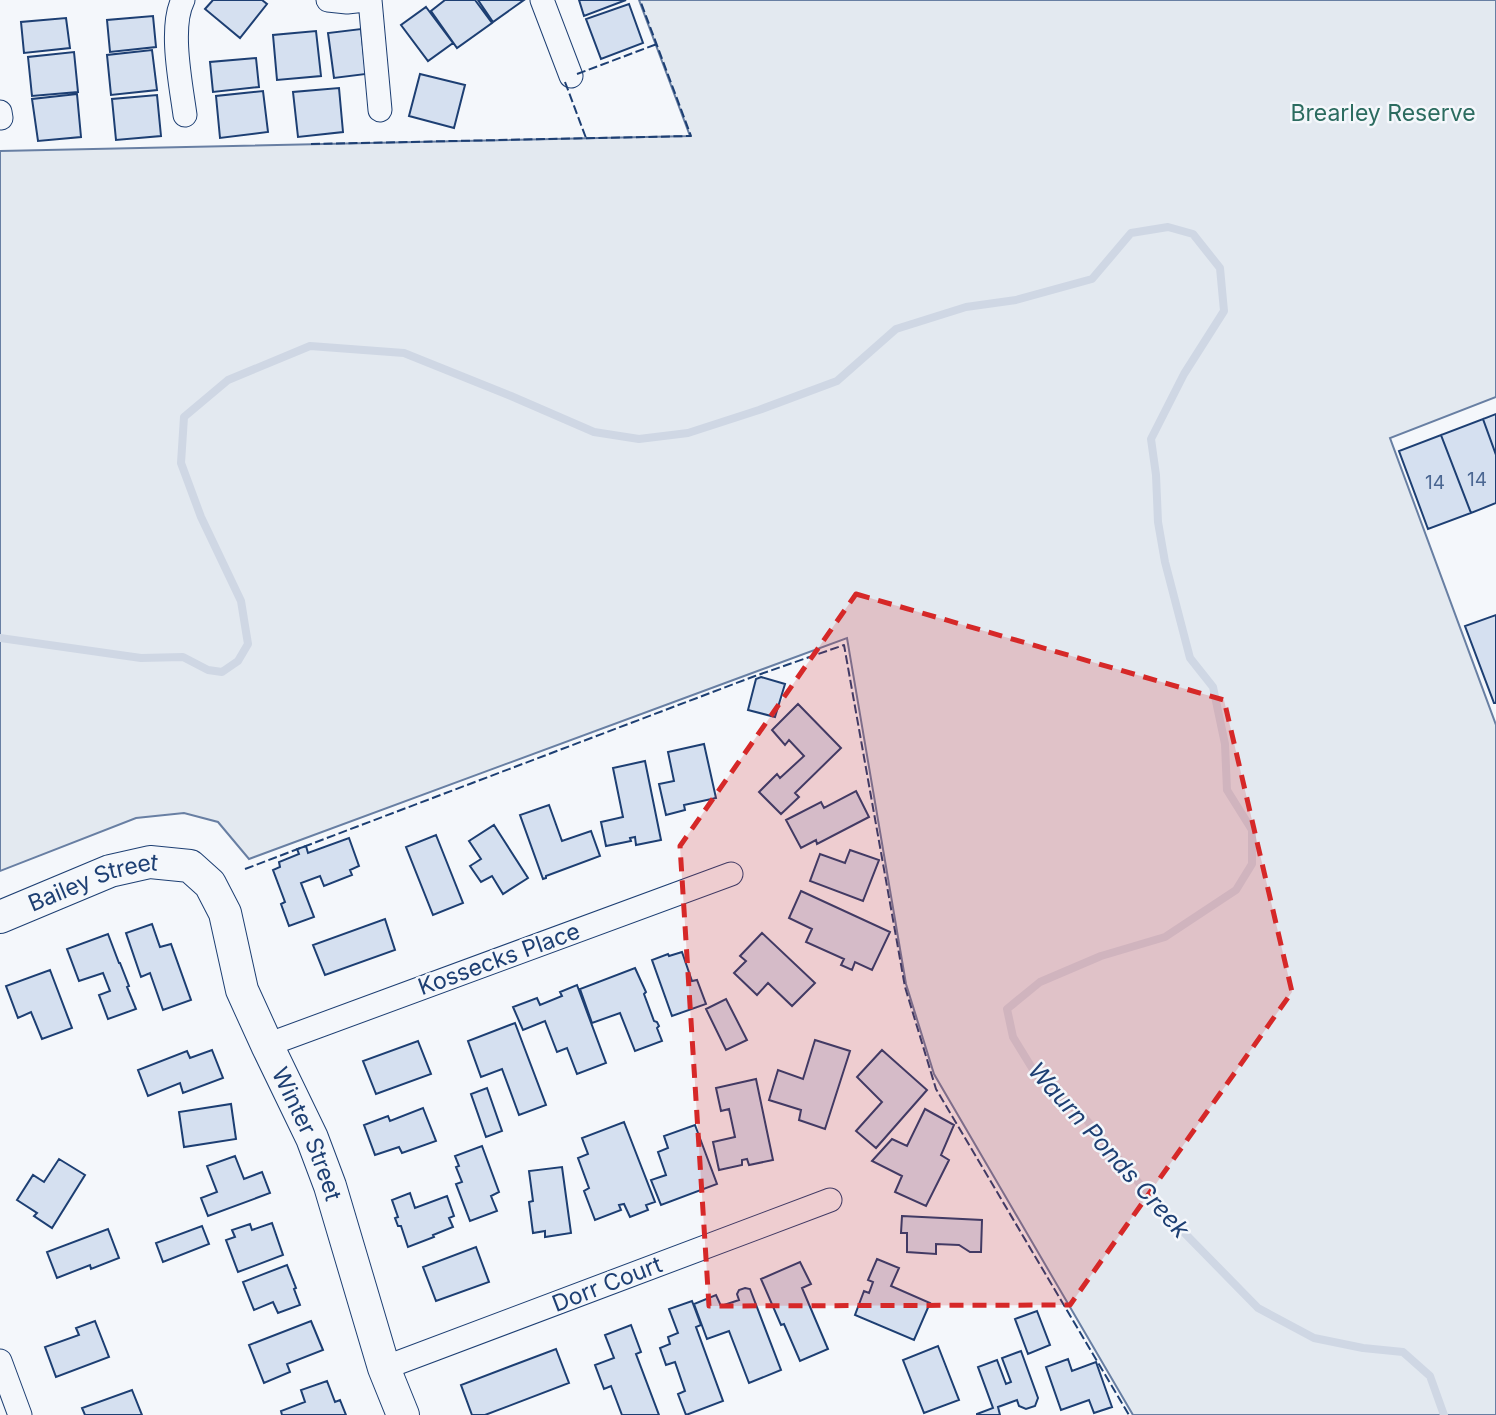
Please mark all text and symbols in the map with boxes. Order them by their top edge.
park label: Brearley Reserve [1290,99,1476,127]
house number: 14 [1467,468,1487,491]
house number: 14 [1425,471,1445,494]
street label: Bailey Street [24,848,160,918]
street label: Kossecks Place [414,917,584,1001]
water label: Waurn Ponds Creek [1022,1056,1196,1245]
street label: Winter Street [266,1063,348,1204]
street label: Dorr Court [548,1250,666,1318]

